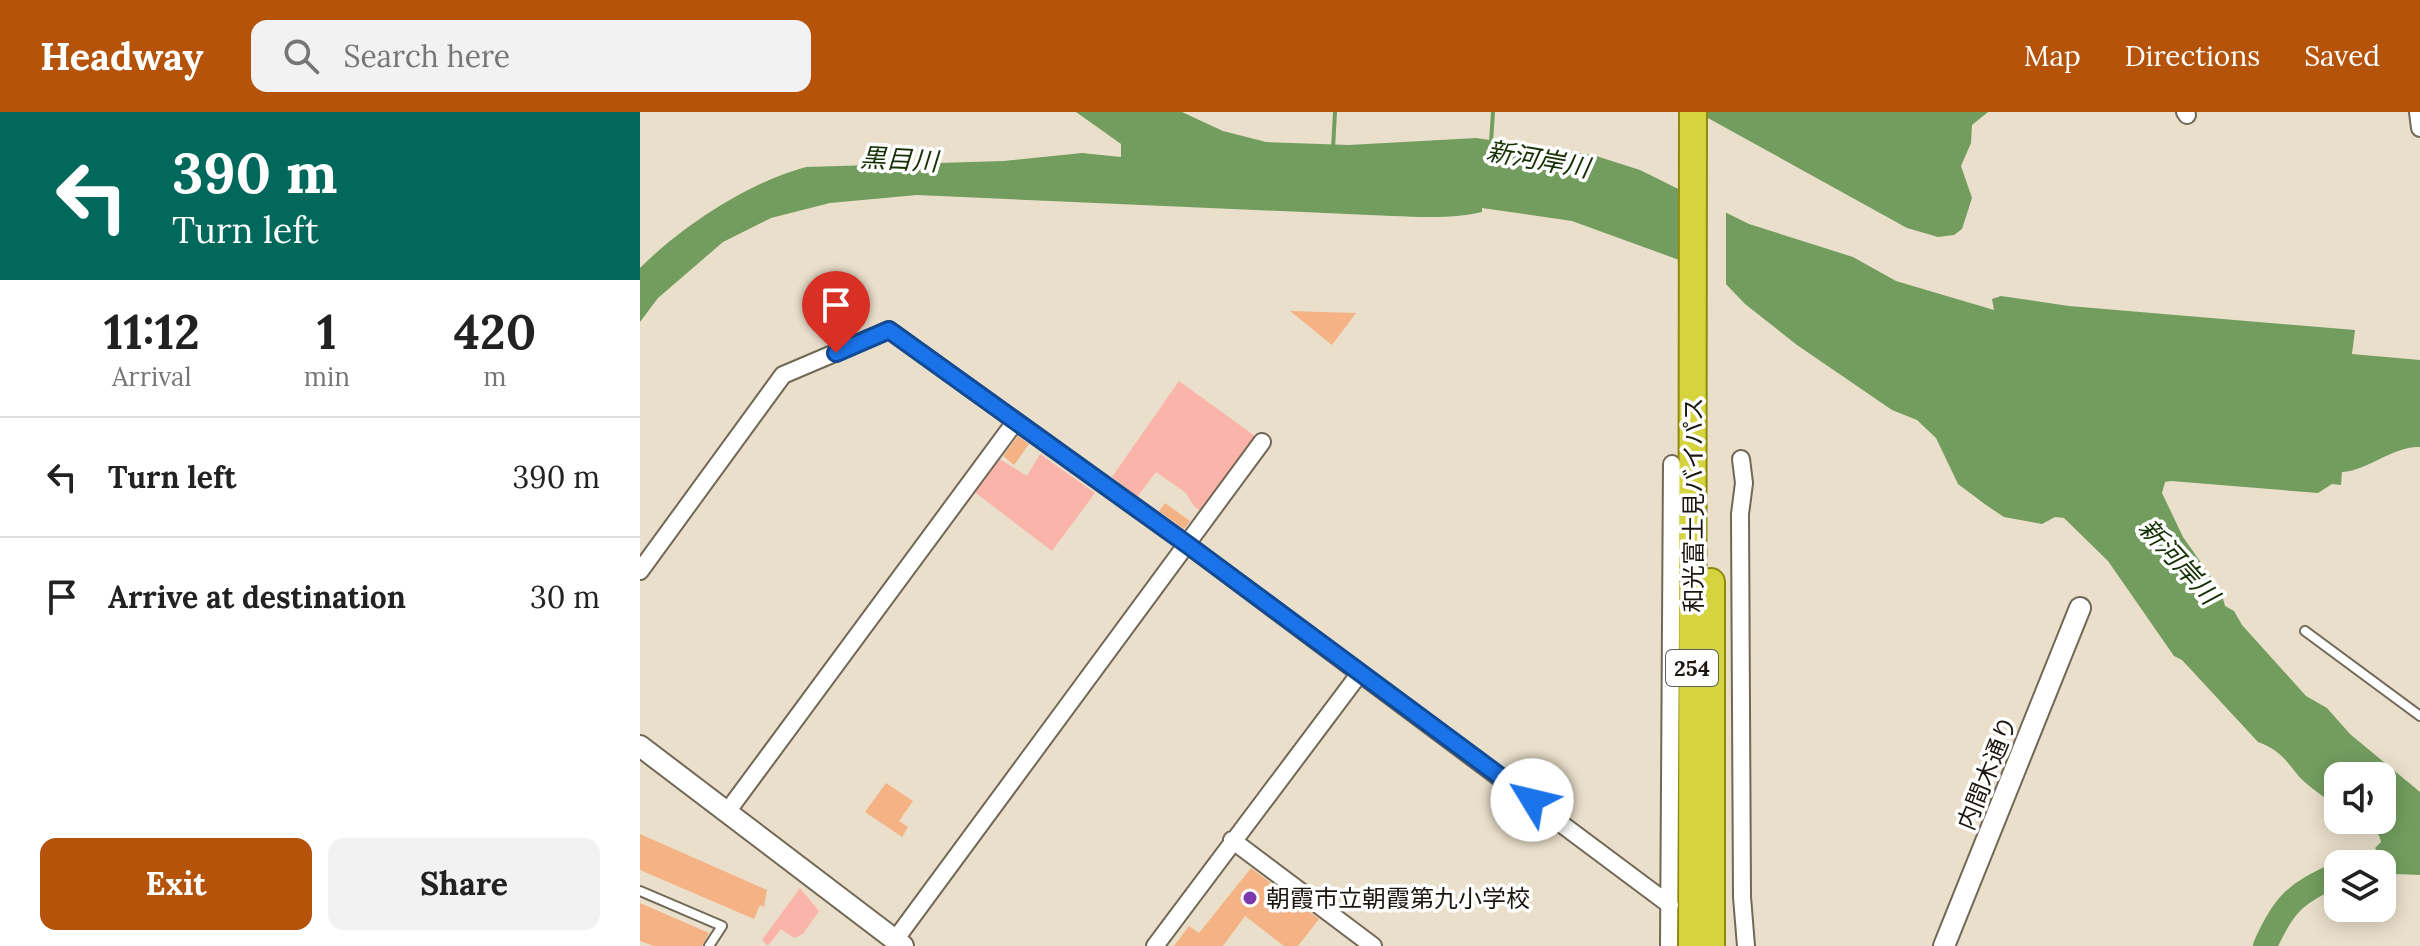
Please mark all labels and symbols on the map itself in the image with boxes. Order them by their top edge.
water label: 新河岸川 [1484,134,1595,185]
water label: 黒目川 [859,140,942,178]
pin [802,271,870,353]
street label: 和光富士見バイパス [1678,397,1709,613]
water label: 新河岸川 [2132,511,2228,613]
road number: 254 [1666,650,1718,686]
street label: 内間木通り [1950,712,2024,834]
position arrow [1490,758,1574,842]
place label: 朝霞市立朝霞第九小学校 [1266,883,1530,914]
marker: 朝霞市立朝霞第九小学校 [1241,889,1259,907]

